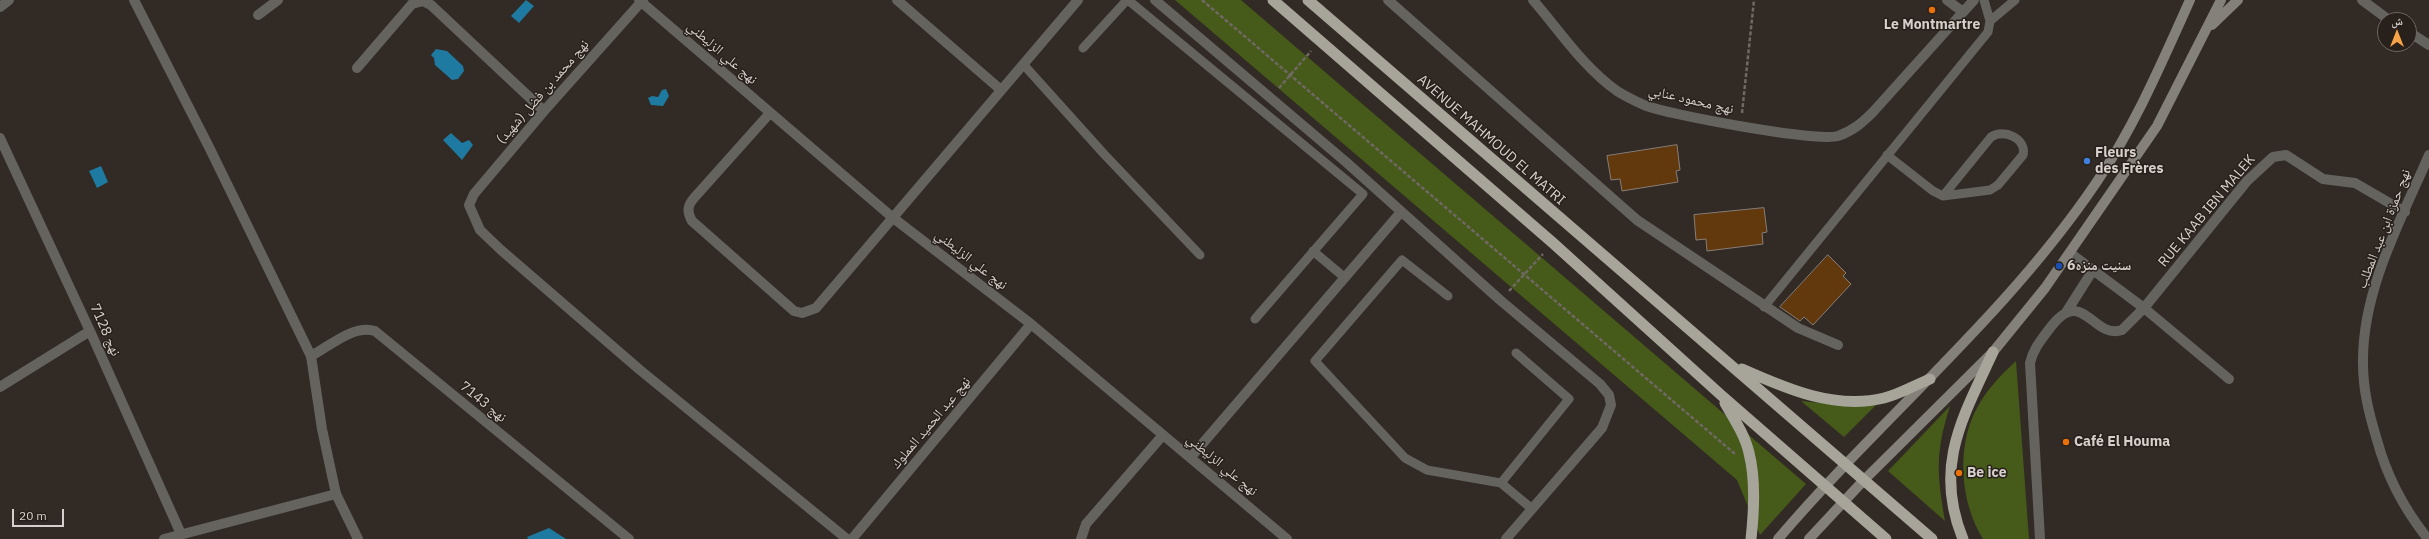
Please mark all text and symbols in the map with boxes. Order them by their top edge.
marker: Le Montmartre [1927,5,1937,15]
north arrow [2377,12,2417,52]
text: ش [2391,14,2403,28]
place label: Le Montmartre [1884,17,1980,33]
street label: نهج علي الزليطني [683,18,761,88]
street label: نهج محمد بن فضل (شهيد) [493,36,593,148]
street label: AVENUE MAHMOUD EL MATRI [1414,71,1568,209]
street label: نهج محمود عنابي [1647,82,1735,118]
place label: Fleurs des Frères [2095,145,2163,178]
street label: RUE KAAB IBN MALEK [2155,151,2259,271]
marker: Fleurs des Frères [2082,156,2092,166]
street label: نهج حمزة ابن عبد المطلب [2353,167,2415,291]
street label: نهج علي الزليطني [931,226,1011,294]
place label: سنيت منزه6 [2067,258,2131,274]
marker: سنيت منزه6 [2054,261,2064,271]
street label: نهج 7128 [86,301,124,359]
street label: نهج عبد الحميد المملوك [888,374,974,472]
street label: نهج 7143 [456,378,510,426]
street label: نهج علي الزليطني [1183,430,1261,500]
place label: Café El Houma [2074,434,2170,450]
marker: Café El Houma [2061,437,2071,447]
place label: Be ice [1967,465,2007,481]
marker: Be ice [1954,468,1964,478]
scale bar [14,501,66,527]
text: 20 m [19,508,47,523]

